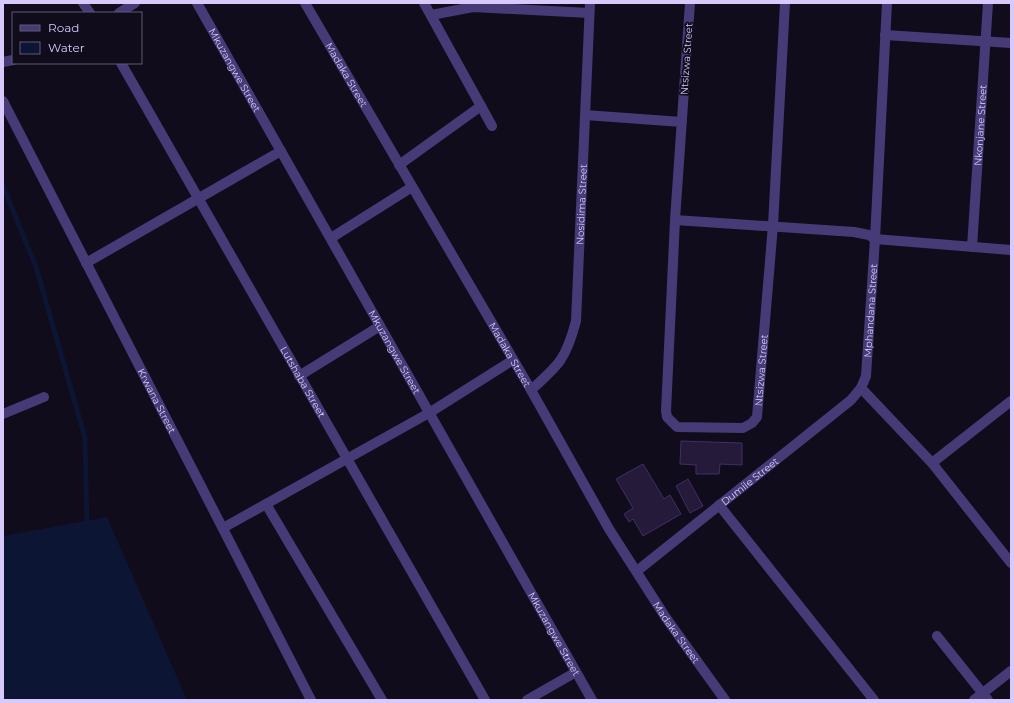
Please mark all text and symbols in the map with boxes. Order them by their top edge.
legend [12,12,142,64]
text: Road [48,20,79,35]
street label: Ntsizwa Street [677,23,695,95]
street label: Mkuzangwe Street [206,26,263,115]
text: Water [48,40,85,55]
street label: Madaka Street [322,40,370,110]
street label: Nkonjane Street [971,84,990,166]
street label: Nosidima Street [573,164,590,245]
street label: Mphandana Street [861,263,880,358]
street label: Mkuzangwe Street [365,308,423,396]
street label: Madaka Street [486,320,534,389]
street label: Ntsizwa Street [752,334,771,407]
street label: Lutshaba Street [277,344,328,420]
street label: Krwana Street [135,366,179,436]
street label: Dumile Street [718,455,781,508]
street label: Mkuzangwe Street [525,590,583,678]
street label: Madaka Street [650,599,703,666]

